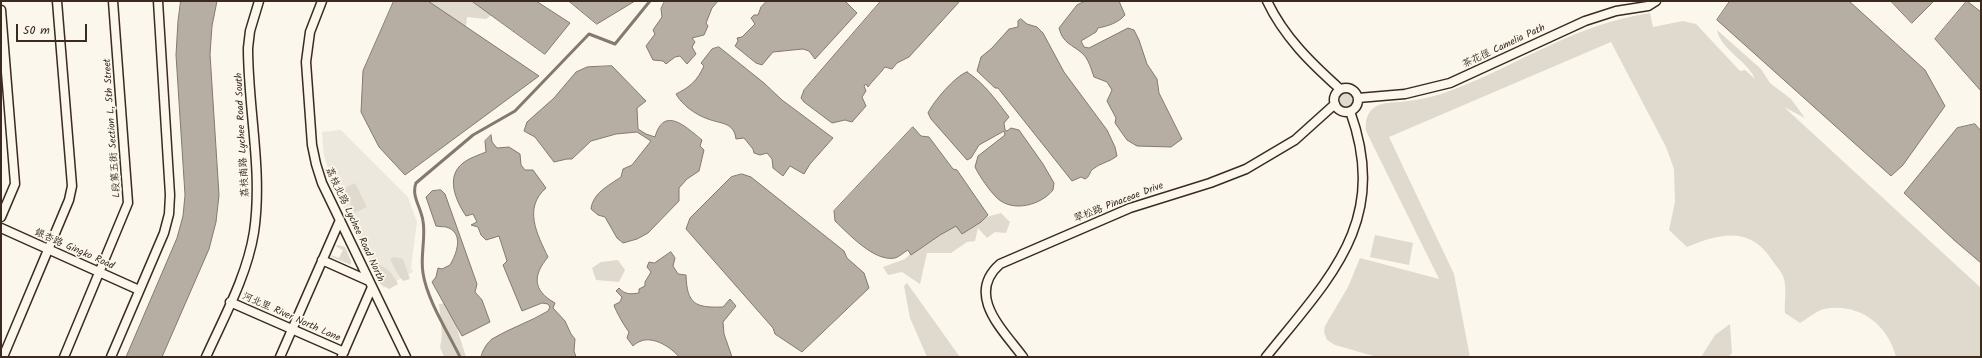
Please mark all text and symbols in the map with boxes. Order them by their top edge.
scale bar [18,16,89,42]
text: 50 m [23,21,50,40]
street label: 茶花徑 Camelia Path [1461,23,1547,71]
street label: L段第五街 Section L, 5th Street [102,58,124,198]
street label: 荔枝南路 Lychee Road South [234,72,252,198]
street label: 荔枝北路 Lychee Road North [322,166,386,284]
street label: 翠松路 Pinaceae Drive [1073,180,1165,226]
street label: 銀杏路 Gingko Road [32,227,116,273]
street label: 河北里 River North Lane [240,291,342,345]

